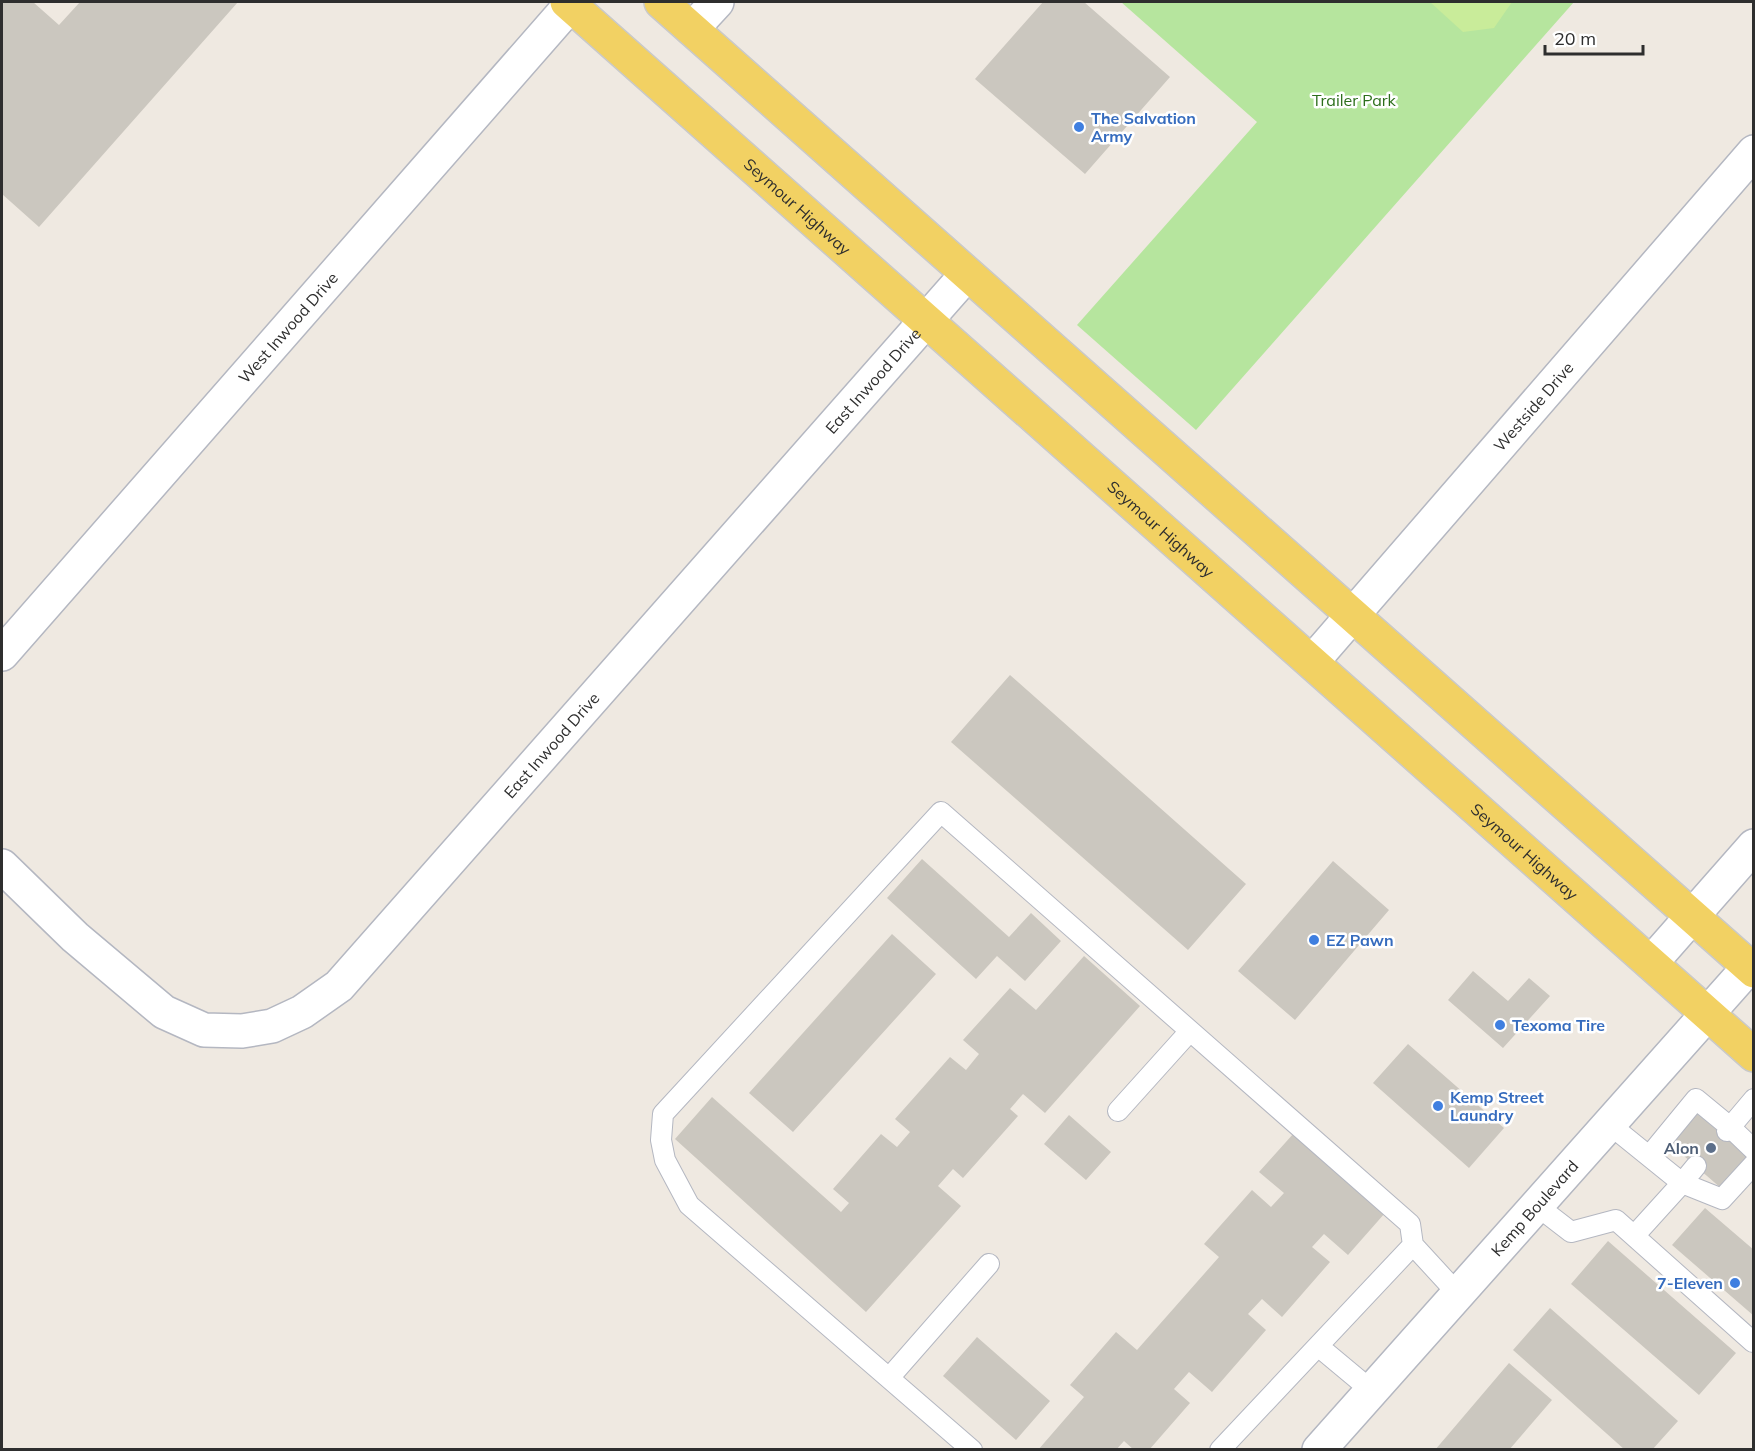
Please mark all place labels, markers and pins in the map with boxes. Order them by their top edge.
place label: The Salvation Army [1091,108,1196,146]
marker: The Salvation Army [1072,120,1086,134]
place label: EZ Pawn [1326,930,1394,950]
marker: EZ Pawn [1307,933,1321,947]
place label: Texoma Tire [1512,1015,1605,1035]
marker: Texoma Tire [1493,1018,1507,1032]
place label: Kemp Street Laundry [1450,1087,1544,1125]
marker: Kemp Street Laundry [1431,1099,1445,1113]
place label: Alon [1664,1138,1699,1158]
marker: Alon [1704,1141,1718,1155]
place label: 7-Eleven [1657,1273,1723,1293]
marker: 7-Eleven [1728,1276,1742,1290]

